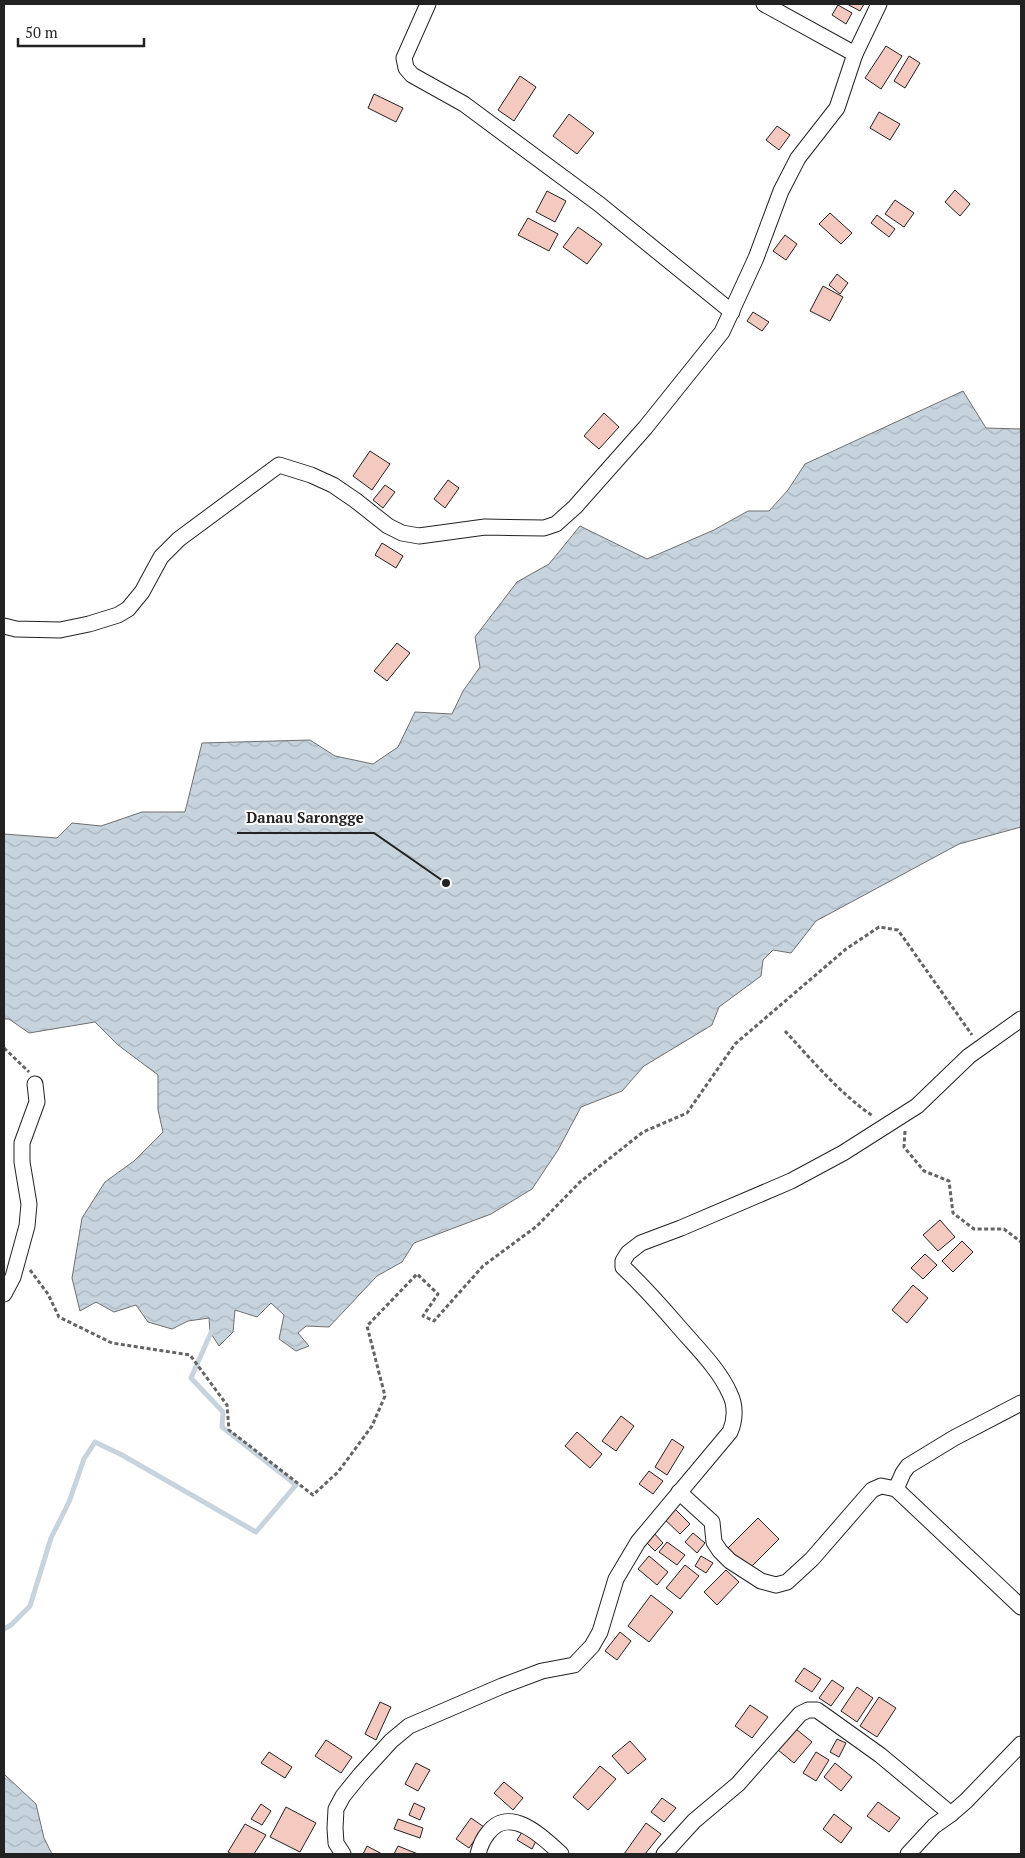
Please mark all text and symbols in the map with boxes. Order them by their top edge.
scale bar [18,15,144,47]
text: 50 m [25,22,58,42]
callout: Danau Sarongge [237,803,374,833]
text: Danau Sarongge [246,807,364,827]

